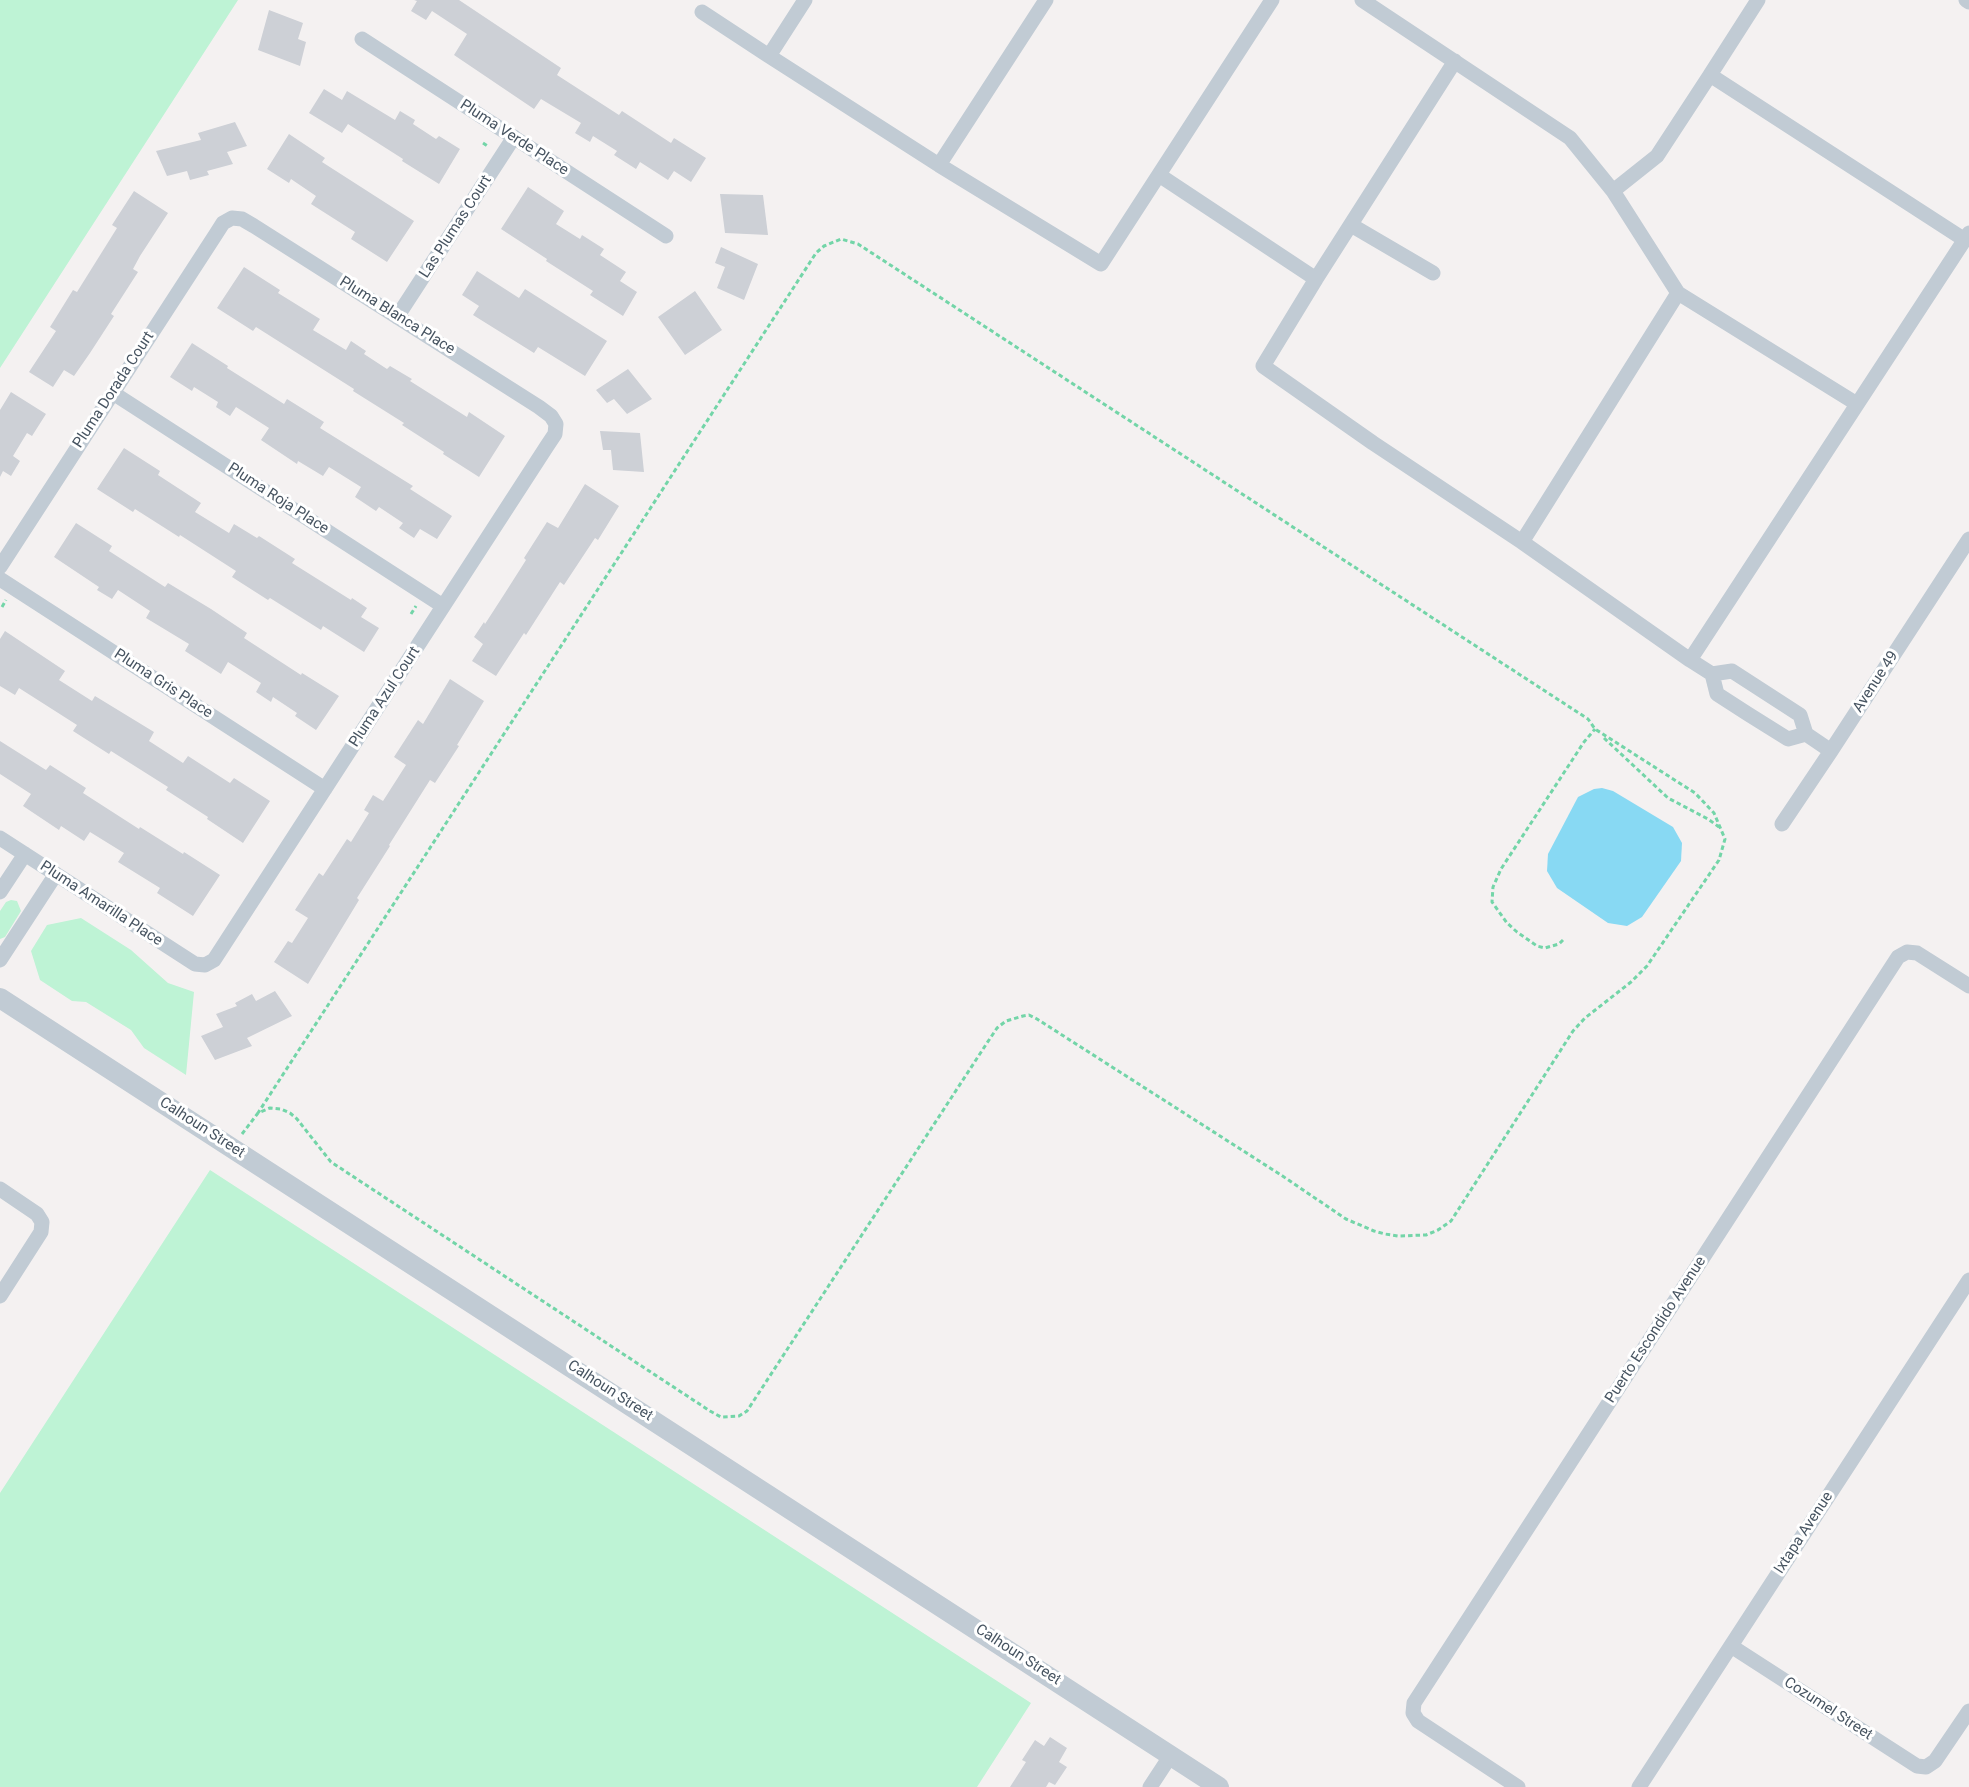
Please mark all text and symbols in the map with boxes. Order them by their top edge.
street label: Pluma Verde Place [456,96,572,180]
street label: Las Plumas Court [416,172,496,282]
street label: Pluma Blanca Place [336,273,458,359]
street label: Pluma Dorada Court [70,328,158,452]
street label: Pluma Roja Place [224,460,332,538]
street label: Pluma Azul Court [346,643,424,751]
street label: Pluma Gris Place [110,645,216,723]
street label: Avenue 49 [1849,648,1903,716]
street label: Pluma Amarilla Place [36,858,166,950]
street label: Calhoun Street [156,1094,248,1162]
street label: Puerto Escondido Avenue [1602,1253,1710,1407]
street label: Calhoun Street [564,1357,656,1425]
street label: Ixtapa Avenue [1771,1489,1837,1577]
street label: Calhoun Street [972,1621,1064,1689]
street label: Cozumel Street [1780,1674,1876,1744]

